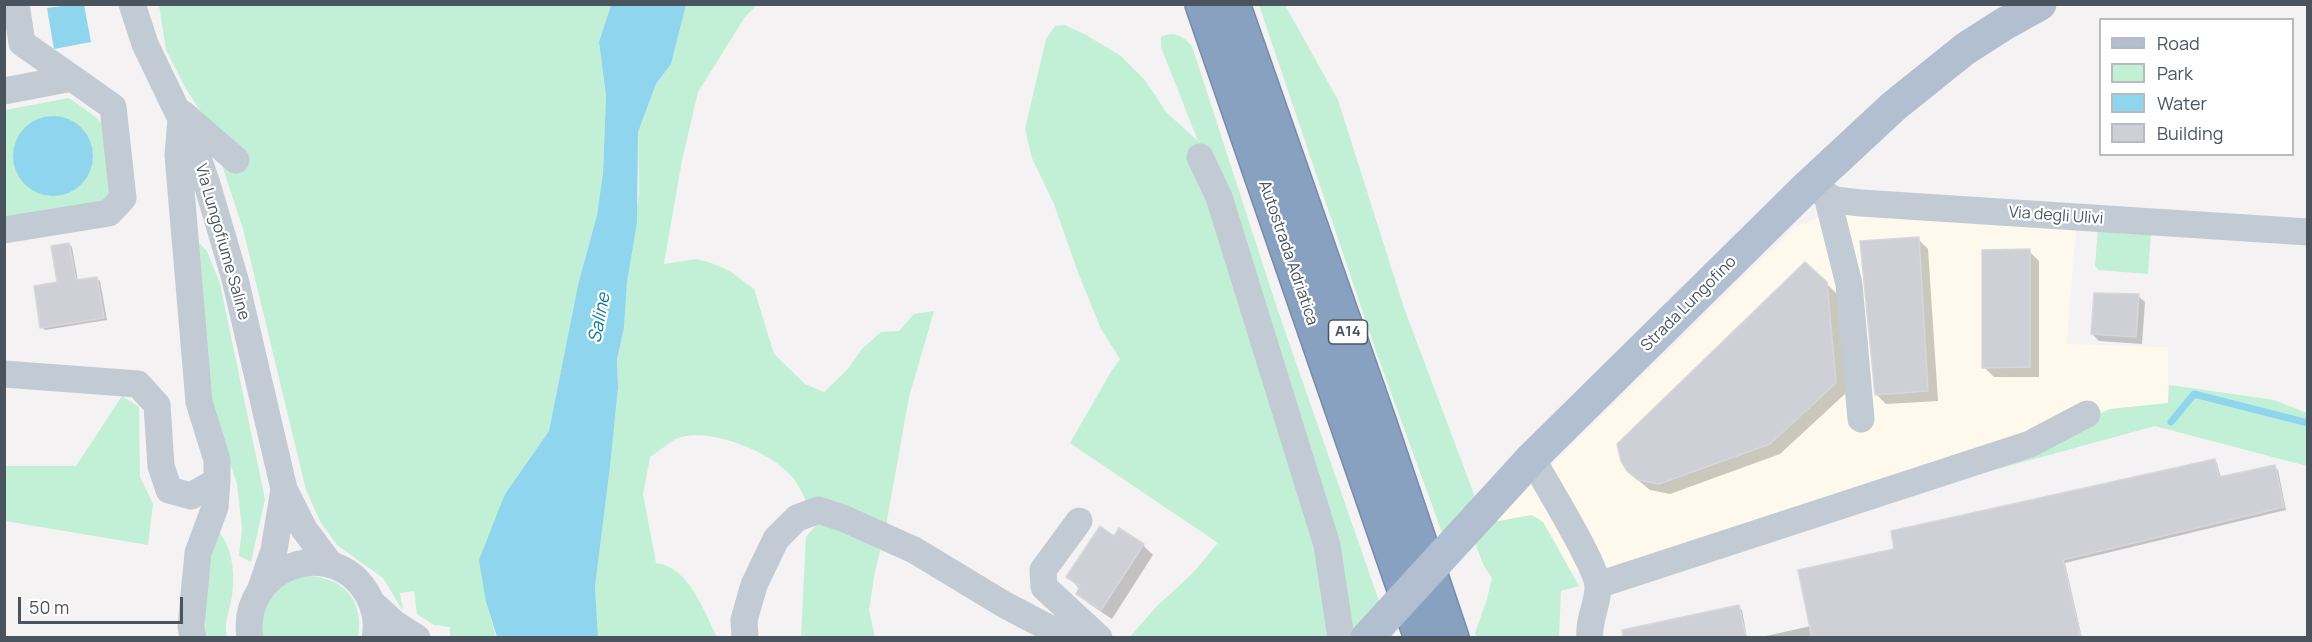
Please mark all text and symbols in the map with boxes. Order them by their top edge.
legend [2099,18,2294,156]
text: Road [2157,31,2200,55]
text: Park [2157,61,2193,85]
text: Water [2157,91,2207,115]
text: Building [2157,121,2223,145]
street label: Via Lungofiume Saline [191,162,253,322]
street label: Autostrada Adriatica [1254,178,1322,328]
street label: Via degli Ulivi [2008,203,2104,229]
street label: Strada Lungofino [1637,252,1741,356]
water label: Saline [585,291,615,345]
road number: A14 [1328,320,1368,344]
scale bar [21,585,186,623]
text: 50 m [29,595,69,619]

